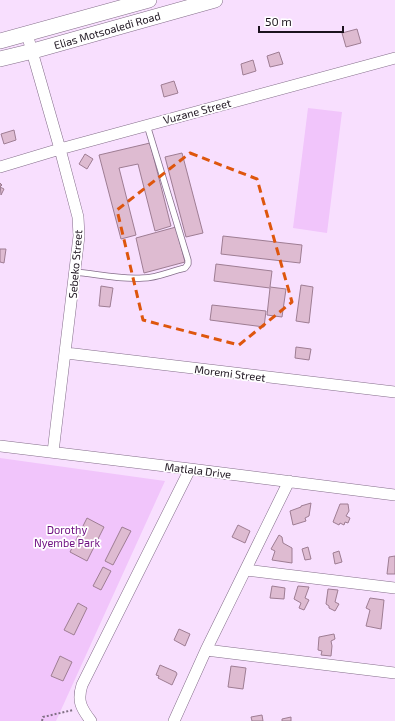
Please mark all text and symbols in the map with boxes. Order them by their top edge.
scale bar [259,8,343,34]
street label: Elias Motsoaledi Road [52,9,162,51]
text: 50 m [265,14,292,28]
street label: Vuzane Street [162,96,232,126]
street label: Sebeko Street [66,229,84,299]
street label: Moremi Street [194,362,266,384]
street label: Matlala Drive [164,459,232,481]
park label: Dorothy Nyembe Park [34,523,100,549]

